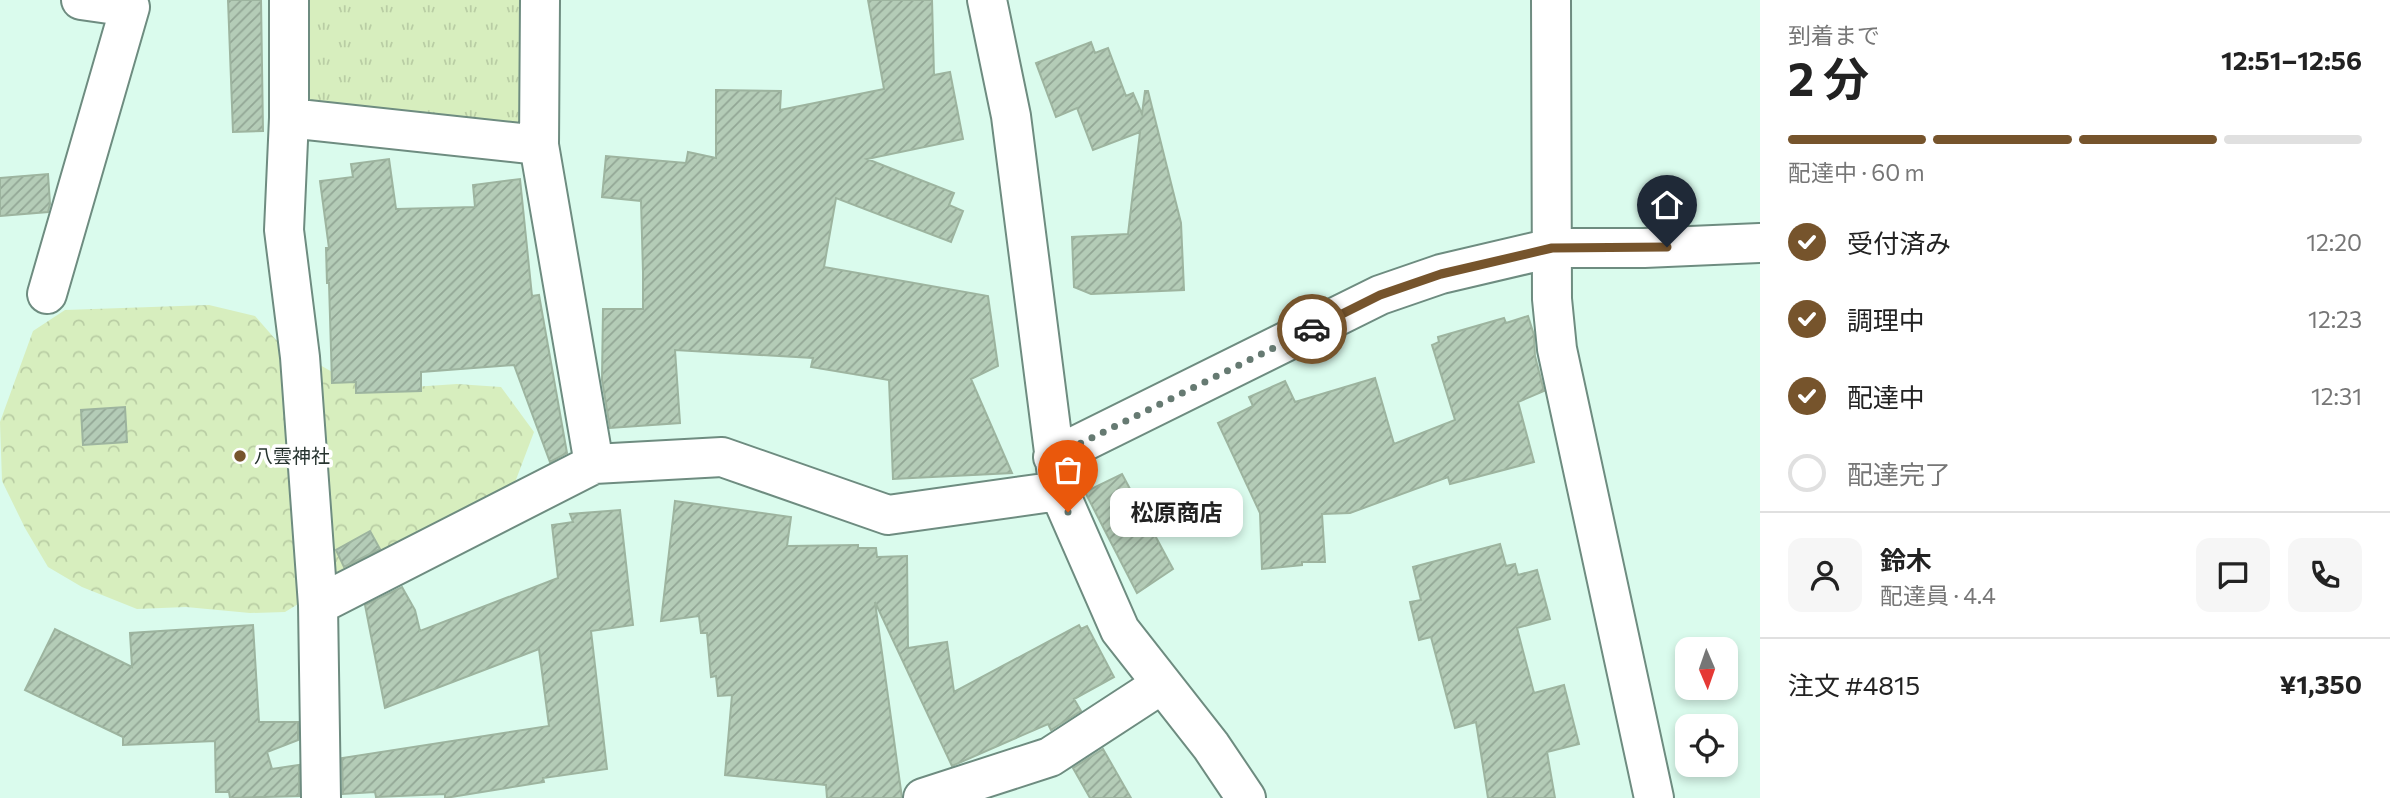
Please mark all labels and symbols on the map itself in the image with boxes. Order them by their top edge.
pin [1637,175,1697,247]
courier [1277,294,1347,364]
pin [1038,440,1098,512]
place label: 八雲神社 [254,444,330,467]
marker: 八雲神社 [232,448,248,464]
callout: 松原商店 [1110,488,1243,536]
north arrow [1675,637,1738,700]

